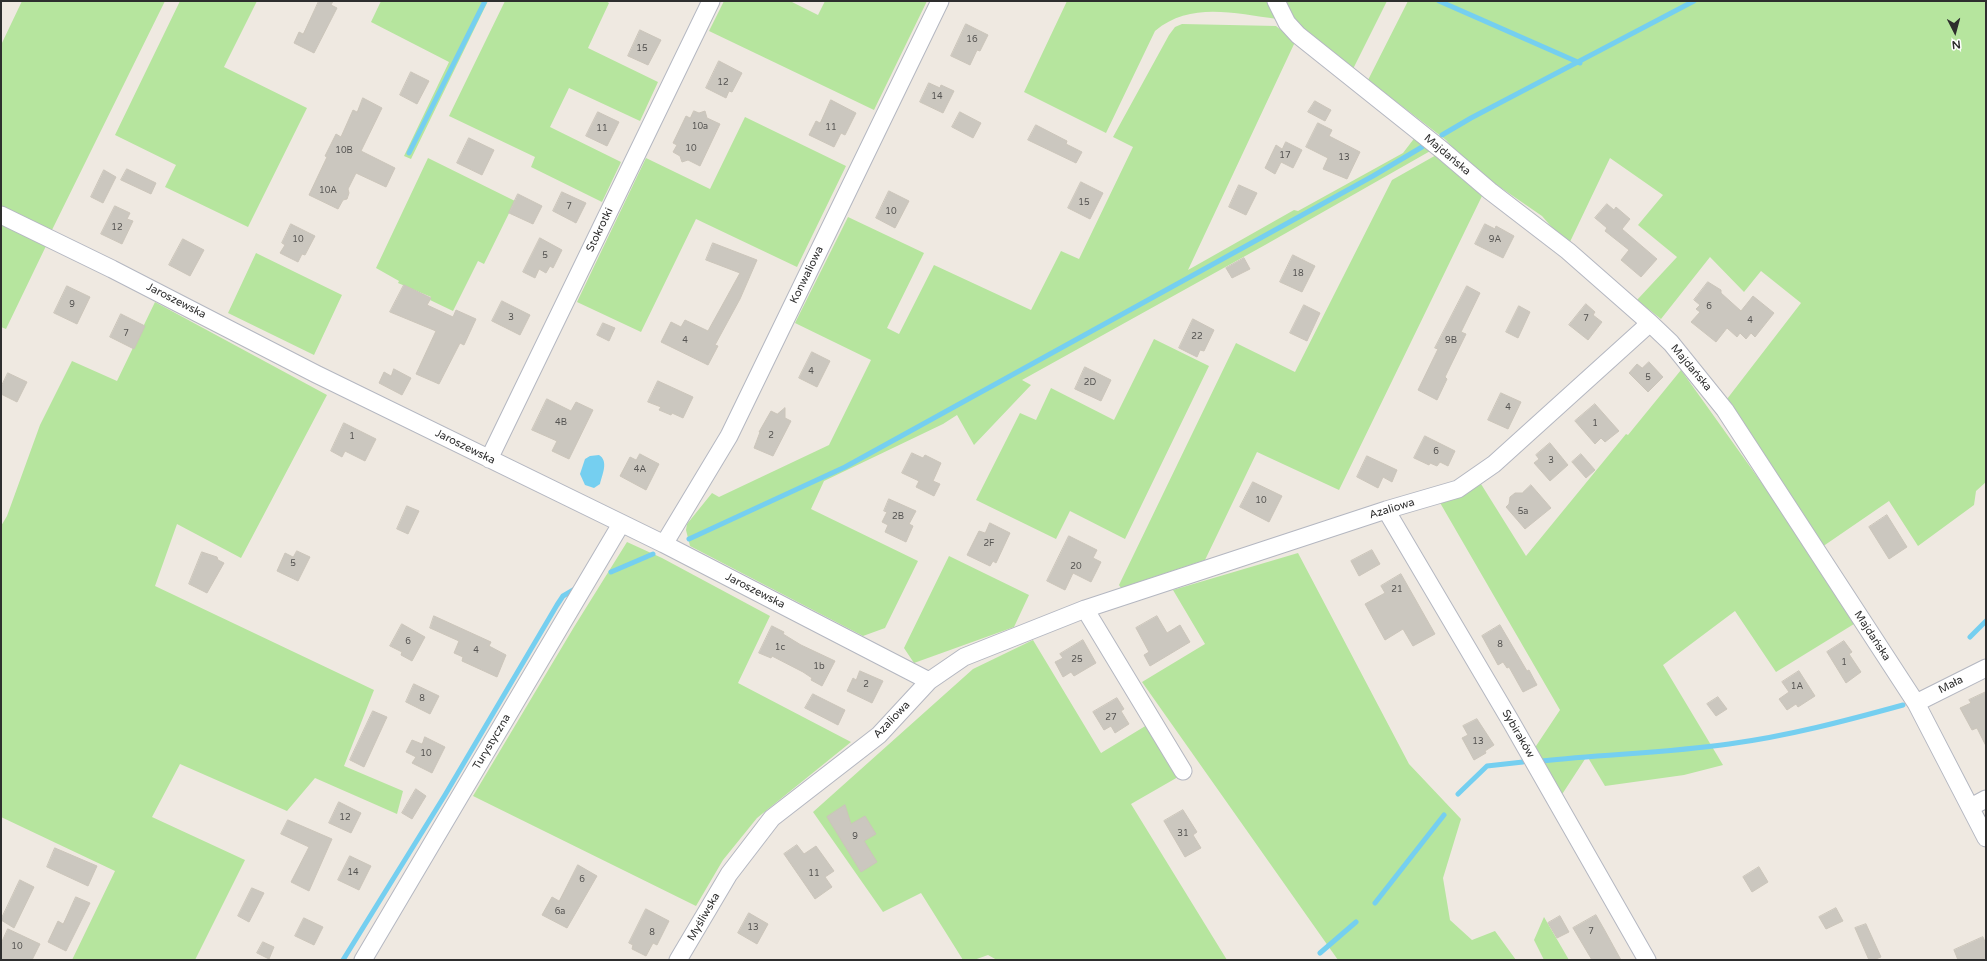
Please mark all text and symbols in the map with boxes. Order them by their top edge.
north arrow [1935,12,1975,52]
house number: 16 [966,35,978,45]
text: N [1951,38,1961,51]
house number: 15 [636,44,648,54]
house number: 12 [717,78,729,88]
house number: 14 [931,92,943,102]
house number: 10a [692,122,708,132]
house number: 11 [825,123,837,133]
house number: 11 [596,124,608,134]
street label: Majdańska [1421,132,1473,178]
house number: 10 [685,144,697,154]
house number: 10B [335,146,353,156]
house number: 17 [1279,151,1291,161]
house number: 13 [1338,153,1350,163]
house number: 10A [319,186,337,196]
house number: 15 [1078,198,1090,208]
house number: 7 [566,202,572,212]
street label: Stokrotki [584,206,616,254]
house number: 10 [885,207,897,217]
house number: 12 [111,223,123,233]
house number: 10 [292,235,304,245]
house number: 9A [1489,235,1501,245]
street label: Konwaliowa [787,244,827,306]
house number: 5 [542,251,548,261]
house number: 18 [1292,269,1304,279]
street label: Jaroszewska [144,280,208,322]
house number: 9 [69,300,75,310]
house number: 6 [1706,302,1712,312]
house number: 3 [508,313,514,323]
house number: 7 [1583,314,1589,324]
house number: 4 [1747,316,1753,326]
house number: 7 [123,329,129,339]
house number: 22 [1191,332,1203,342]
house number: 4 [682,336,688,346]
house number: 9B [1445,336,1457,346]
street label: Majdańska [1668,342,1714,394]
house number: 4 [808,367,814,377]
house number: 5 [1645,373,1651,383]
house number: 2D [1084,378,1096,388]
house number: 4 [1505,403,1511,413]
house number: 4B [555,418,567,428]
house number: 1 [1592,419,1598,429]
street label: Jaroszewska [433,427,497,467]
house number: 2 [768,431,774,441]
house number: 1 [349,432,355,442]
house number: 6 [1433,447,1439,457]
house number: 3 [1548,456,1554,466]
house number: 4A [634,465,646,475]
house number: 10 [1255,496,1267,506]
street label: Azaliowa [1368,496,1416,522]
house number: 5a [1518,507,1528,517]
house number: 2B [892,512,904,522]
house number: 2F [983,539,995,549]
house number: 5 [290,559,296,569]
house number: 20 [1070,562,1082,572]
street label: Jaroszewska [723,570,787,612]
house number: 21 [1391,585,1403,595]
street label: Majdańska [1851,609,1893,663]
house number: 6 [405,637,411,647]
house number: 8 [1497,640,1503,650]
house number: 1c [775,643,785,653]
house number: 4 [473,646,479,656]
house number: 25 [1071,655,1083,665]
house number: 1 [1841,658,1847,668]
house number: 1b [813,662,825,672]
street label: Mała [1936,673,1966,697]
house number: 2 [863,680,869,690]
house number: 1A [1791,682,1803,692]
house number: 8 [419,694,425,704]
street label: Azaliowa [871,699,913,741]
street label: Sybiraków [1499,707,1537,761]
street label: Turystyczna [470,712,514,772]
house number: 27 [1105,713,1117,723]
house number: 13 [1472,737,1484,747]
house number: 10 [420,749,432,759]
house number: 12 [339,813,351,823]
house number: 31 [1177,829,1189,839]
house number: 9 [852,832,858,842]
house number: 14 [347,868,359,878]
house number: 11 [808,869,820,879]
house number: 6 [579,875,585,885]
street label: Myśliwska [685,891,723,943]
house number: 6a [555,907,565,917]
house number: 13 [747,923,759,933]
house number: 7 [1588,927,1594,937]
house number: 8 [649,928,655,938]
house number: 10 [11,942,23,952]

